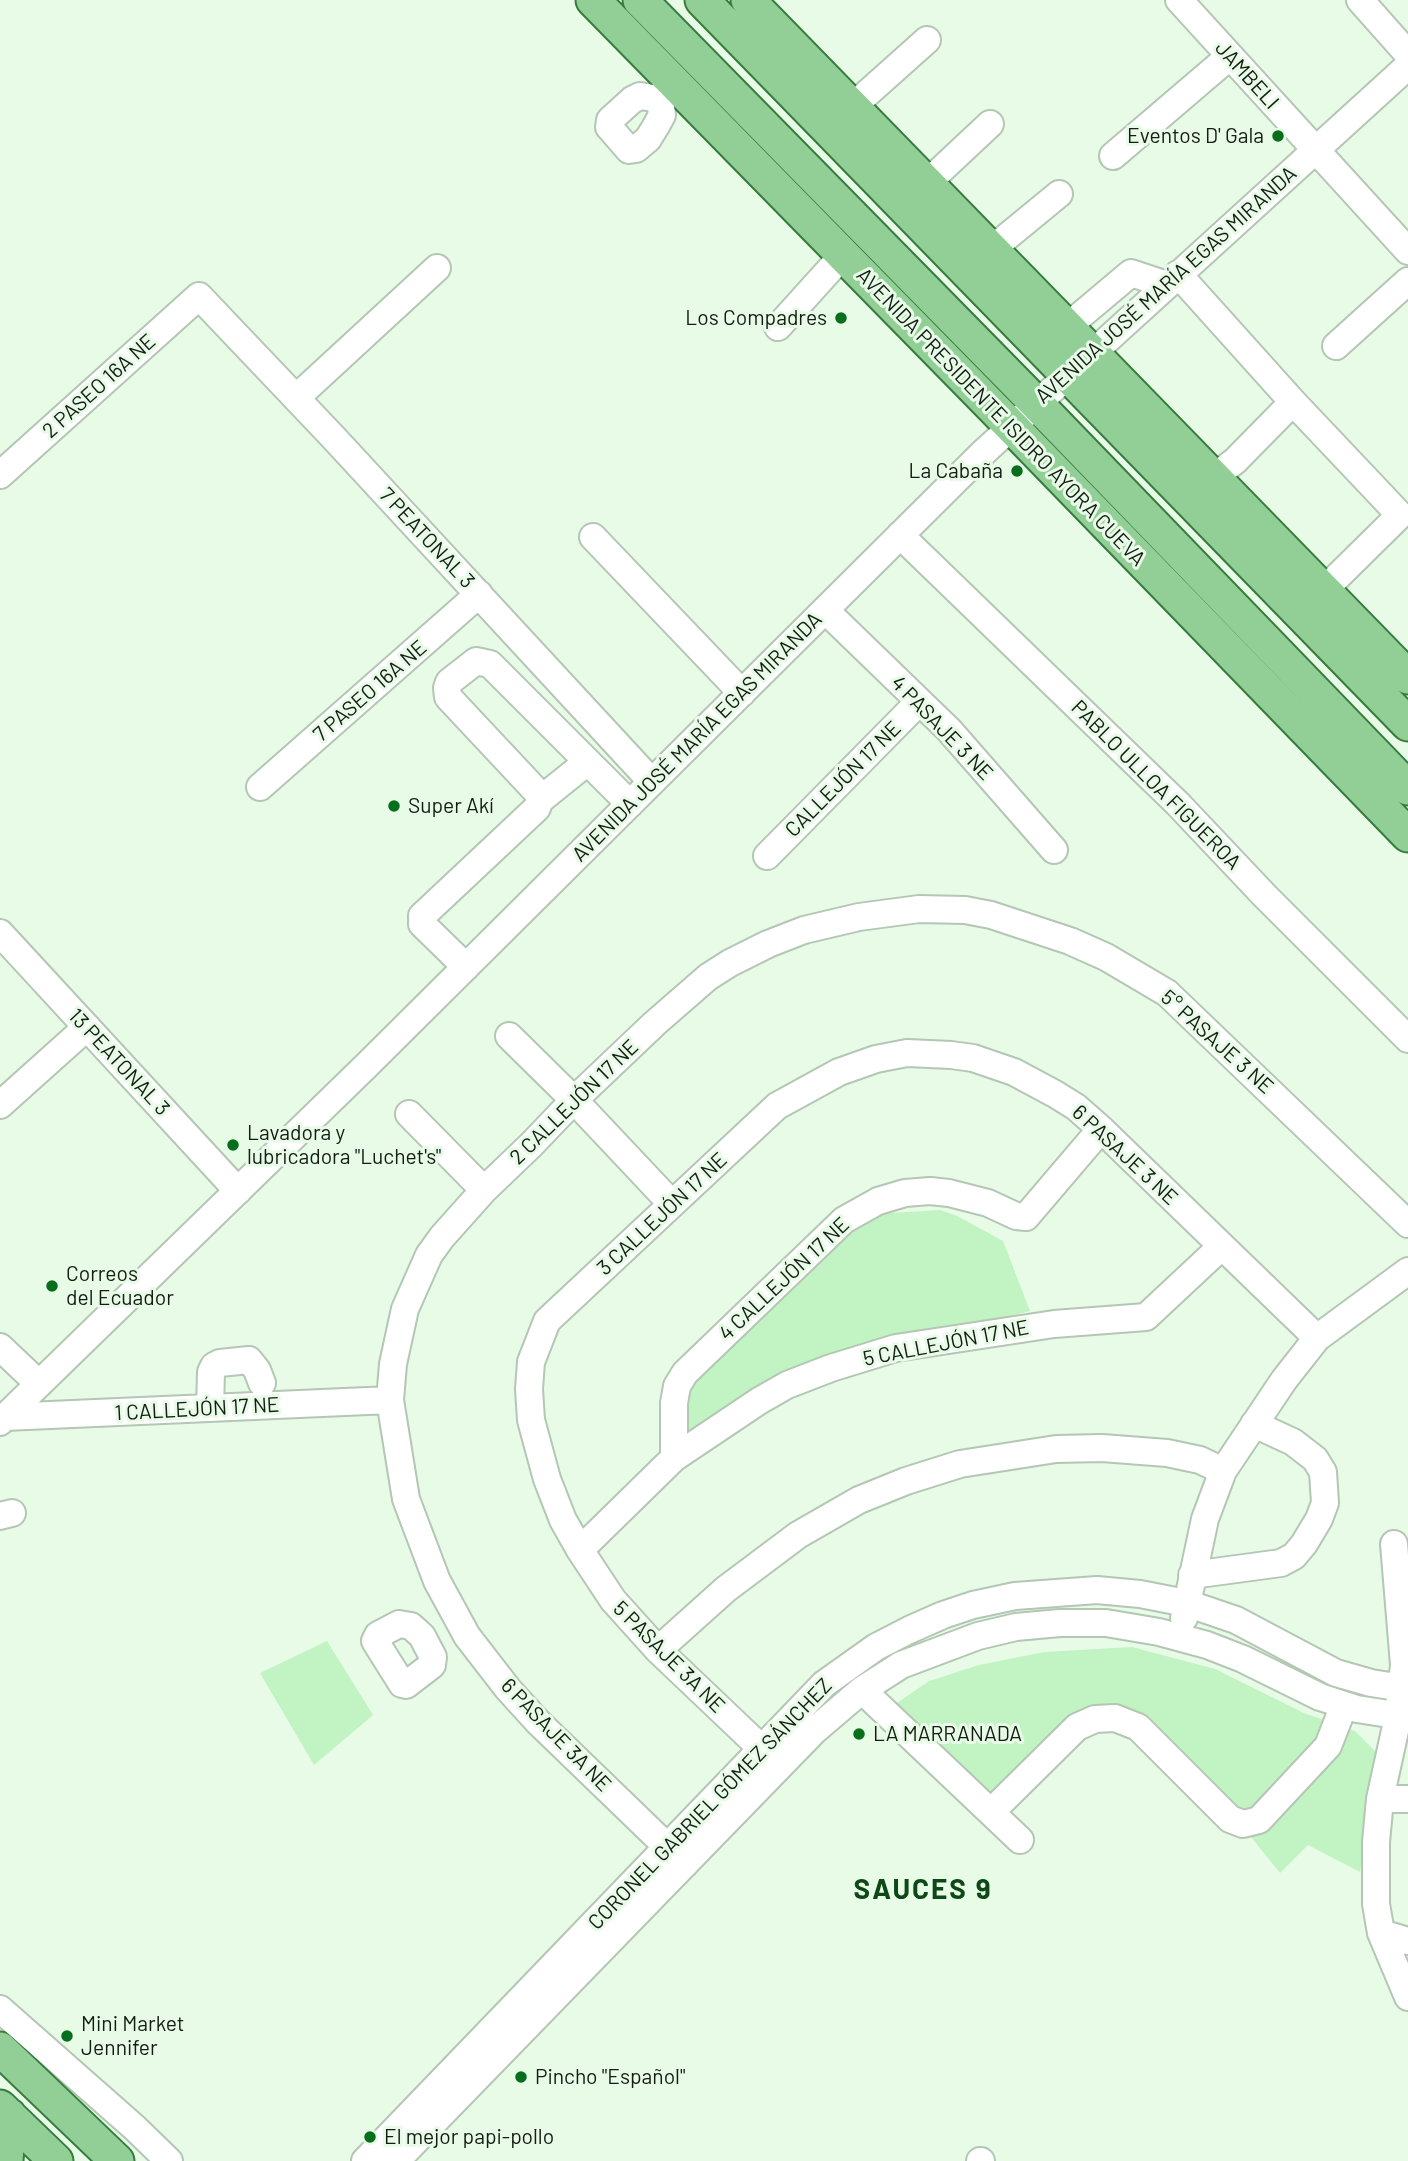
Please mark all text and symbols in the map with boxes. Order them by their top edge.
street label: JAMBELI [1210,36,1284,114]
place label: Eventos D' Gala [1127,123,1264,149]
marker: Eventos D' Gala [1270,128,1286,144]
street label: AVENIDA JOSÉ MARÍA EGAS MIRANDA [1030,161,1302,409]
street label: AVENIDA PRESIDENTE ISIDRO AYORA CUEVA [851,263,1151,571]
place label: Los Compadres [685,305,827,331]
marker: Los Compadres [833,310,849,326]
street label: 2 PASEO 16A NE [37,329,161,443]
place label: La Cabaña [909,458,1003,484]
marker: La Cabaña [1009,463,1025,479]
street label: 7 PEATONAL 3 [374,482,480,594]
street label: AVENIDA JOSÉ MARÍA EGAS MIRANDA [567,607,827,867]
street label: 7 PASEO 16A NE [308,635,432,747]
street label: 4 PASAJE 3 NE [886,670,998,786]
street label: PABLO ULLOA FIGUEROA [1066,695,1246,875]
street label: CALLEJÓN 17 NE [780,716,906,842]
place label: Super Akí [408,793,494,819]
marker: Super Akí [386,798,402,814]
street label: 5° PASAJE 3 NE [1155,985,1279,1099]
street label: 13 PEATONAL 3 [63,1003,175,1121]
street label: 2 CALLEJÓN 17 NE [505,1034,643,1170]
street label: 6 PASAJE 3 NE [1067,1100,1183,1210]
place label: Lavadora y lubricadora "Luchet's" [247,1120,441,1170]
marker: Lavadora y lubricadora "Luchet's" [225,1137,241,1153]
street label: 3 CALLEJÓN 17 NE [592,1147,732,1281]
street label: 4 CALLEJÓN 17 NE [714,1212,854,1346]
place label: Correos del Ecuador [66,1261,174,1311]
marker: Correos del Ecuador [44,1278,60,1294]
street label: 5 CALLEJÓN 17 NE [861,1315,1031,1371]
street label: 1 CALLEJÓN 17 NE [114,1392,280,1426]
street label: 5 PASAJE 3A NE [608,1596,730,1718]
street label: 6 PASAJE 3A NE [496,1673,616,1797]
street label: CORONEL GABRIEL GÓMEZ SÁNCHEZ [583,1673,837,1935]
place label: LA MARRANADA [873,1721,1022,1747]
marker: LA MARRANADA [851,1726,867,1742]
district label: SAUCES 9 [854,1873,992,1907]
place label: Mini Market Jennifer [81,2011,184,2061]
marker: Mini Market Jennifer [59,2028,75,2044]
place label: Pincho "Español" [535,2064,685,2090]
marker: Pincho "Español" [513,2069,529,2085]
place label: El mejor papi-pollo [384,2124,554,2150]
marker: El mejor papi-pollo [362,2129,378,2145]

